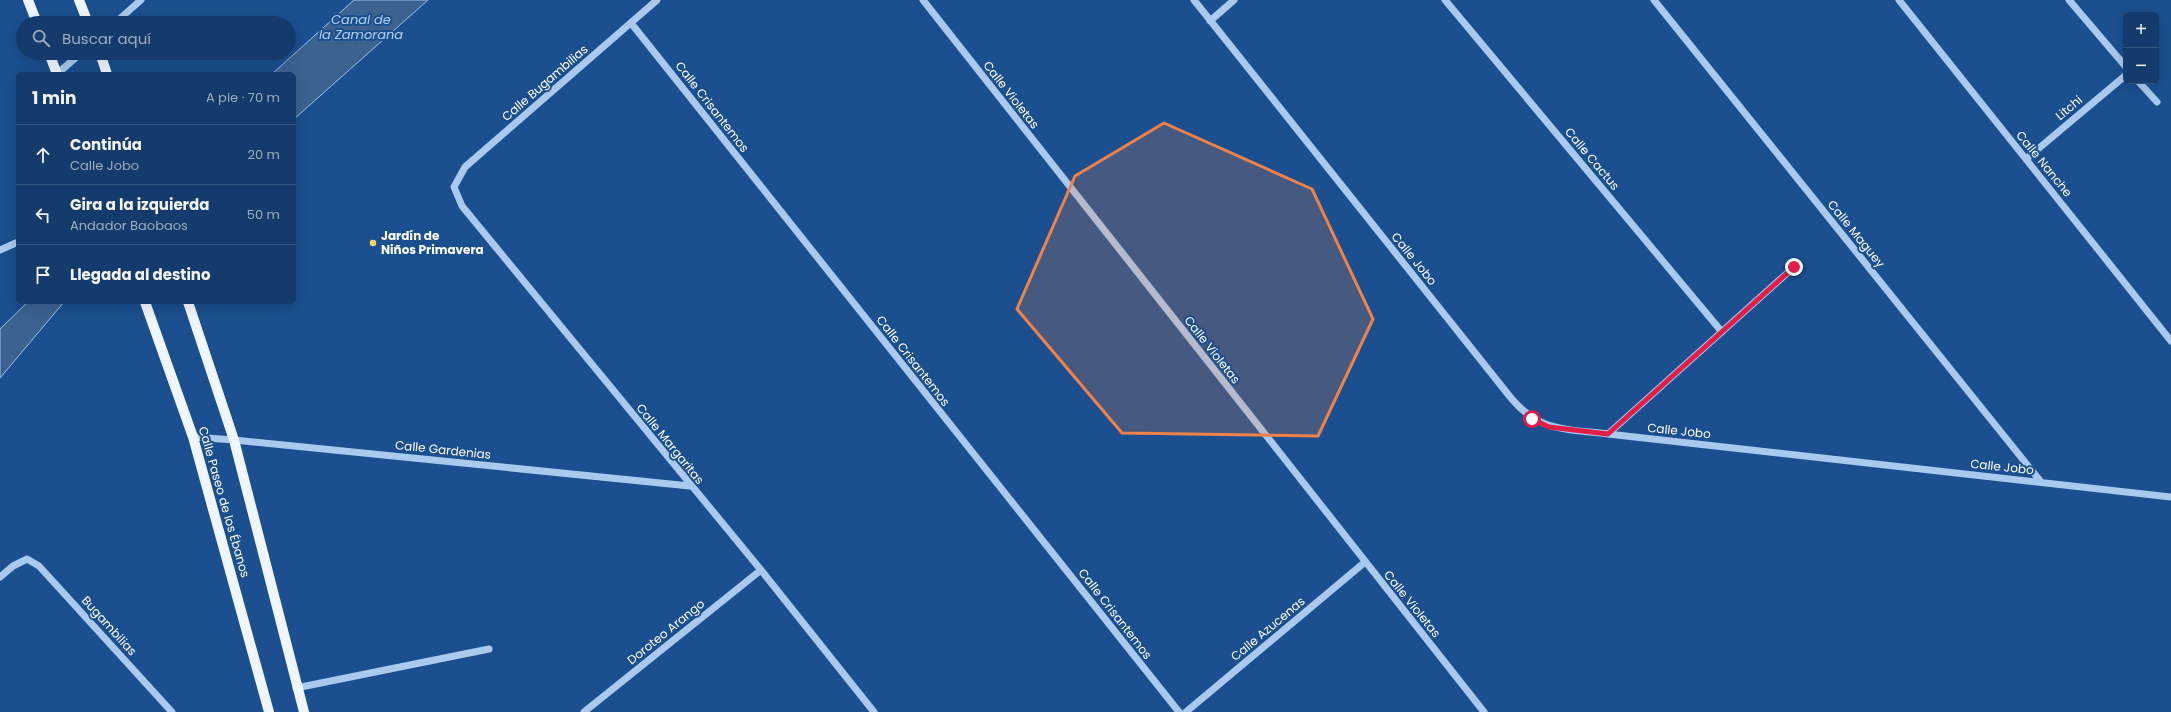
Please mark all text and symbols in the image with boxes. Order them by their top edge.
water label: Canal de la Zamorana [319,10,403,44]
map controls [2123,12,2159,84]
button: + [2123,12,2159,48]
search box [16,16,296,60]
icon: search [30,27,52,49]
text: Buscar aquí [62,28,151,49]
street label: Calle Bugambilias [498,40,591,125]
button: − [2123,48,2159,84]
street label: Calle Violetas [980,57,1043,132]
street label: Calle Crisantemos [672,58,753,156]
text: 1 min [32,86,76,110]
text: A pie · 70 m [206,88,280,107]
street label: Litchi [2052,91,2086,124]
street label: Calle Cactus [1561,124,1624,194]
street label: Calle Nanche [2012,127,2076,200]
text: Continúa [70,134,142,155]
icon: ahead [32,144,54,166]
text: 20 m [247,145,280,164]
text: Calle Jobo [70,156,139,175]
text: Gira a la izquierda [70,194,209,215]
street label: Calle Maguey [1824,196,1889,271]
icon: left [32,204,54,226]
text: 50 m [247,205,280,224]
text: Andador Baobaos [70,216,188,235]
place label: Jardín de Niños Primavera [381,227,484,258]
street label: Calle Jobo [1388,229,1441,289]
marker: Jardín de Niños Primavera [368,238,378,248]
route end [1785,258,1803,276]
icon: arrive [32,264,54,286]
text: Llegada al destino [70,264,211,285]
street label: Calle Crisantemos [873,312,954,410]
street label: Calle Violetas [1181,312,1244,387]
street label: Calle Margaritas [633,400,708,488]
route start [1523,410,1541,428]
street label: Calle Jobo [1646,419,1712,442]
street label: Calle Paseo de los Ébanos [195,424,254,579]
street label: Calle Gardenias [394,436,492,463]
street label: Calle Jobo [1969,455,2035,478]
street label: Calle Crisantemos [1075,565,1156,663]
street label: Calle Violetas [1380,567,1445,641]
street label: Bugambilias [78,592,141,659]
street label: Calle Azucenas [1227,593,1308,665]
street label: Doroteo Arango [623,595,708,668]

